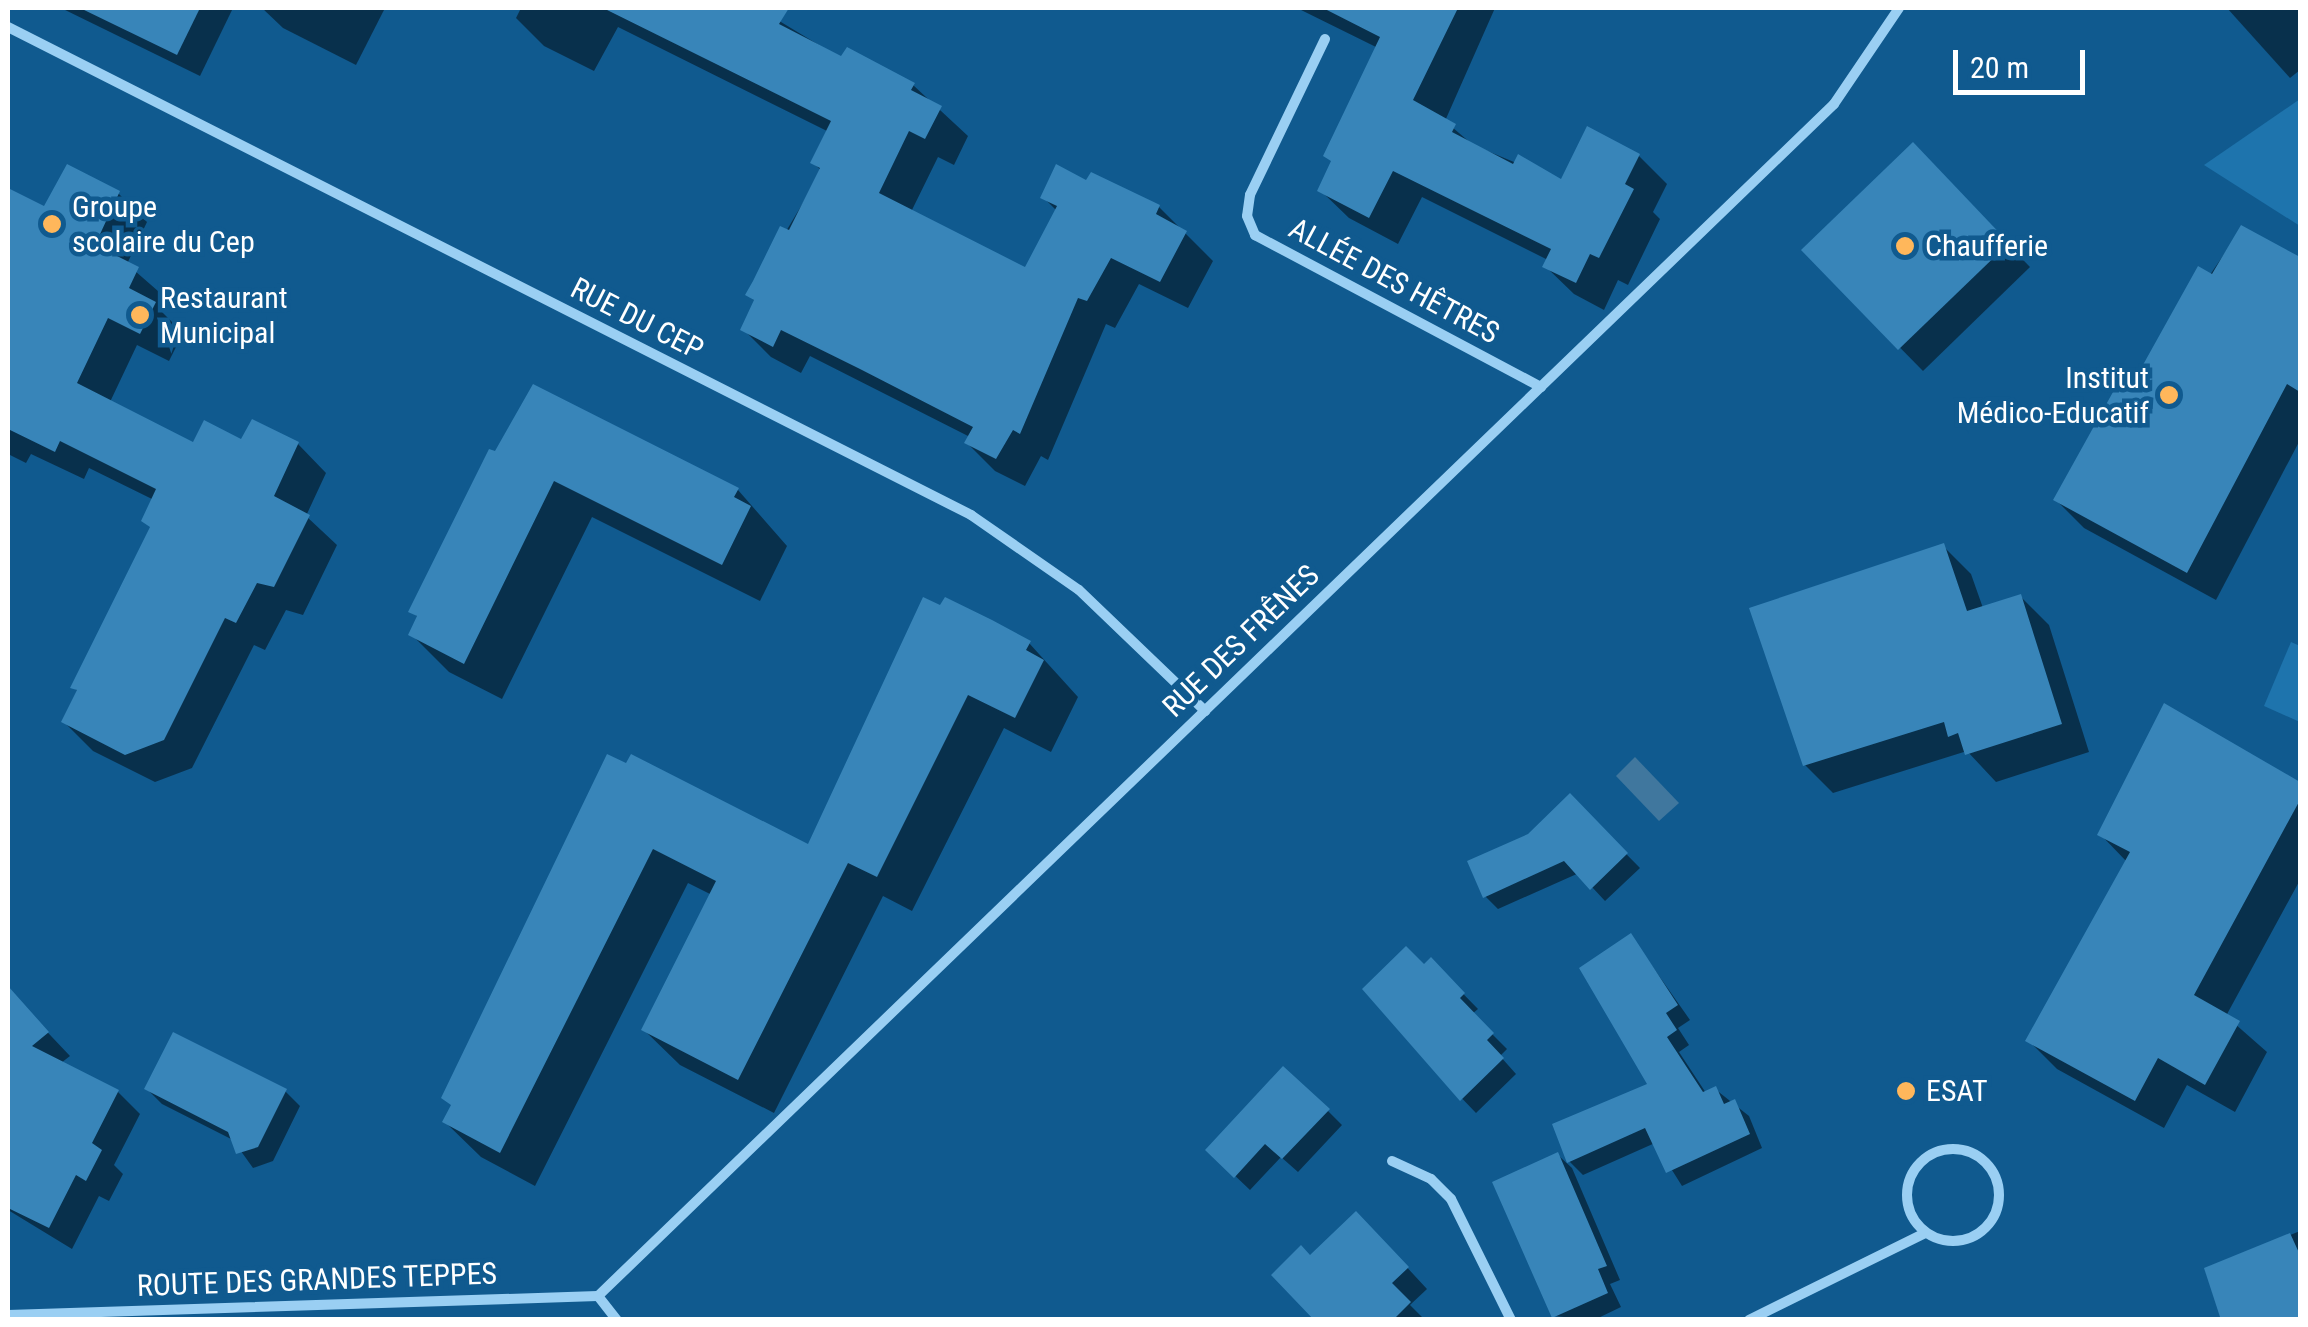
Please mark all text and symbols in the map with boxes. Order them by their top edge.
scale bar [1958,30,2090,92]
text: 20 m [1970,50,2029,85]
place label: Groupe scolaire du Cep [72,189,255,260]
street label: ALLÉE DES HÊTRES [1283,210,1505,352]
marker: Groupe scolaire du Cep [41,213,63,235]
place label: Chaufferie [1925,228,2048,264]
marker: Chaufferie [1894,235,1916,257]
street label: RUE DU CEP [565,270,709,368]
place label: Restaurant Municipal [160,280,288,350]
marker: Restaurant Municipal [129,304,151,326]
place label: Institut Médico-Educatif [1957,360,2149,430]
marker: Institut Médico-Educatif [2158,384,2180,406]
street label: RUE DES FRÊNES [1155,557,1327,725]
place label: ESAT [1926,1073,1987,1109]
marker: ESAT [1895,1080,1917,1102]
street label: ROUTE DES GRANDES TEPPES [136,1256,498,1304]

